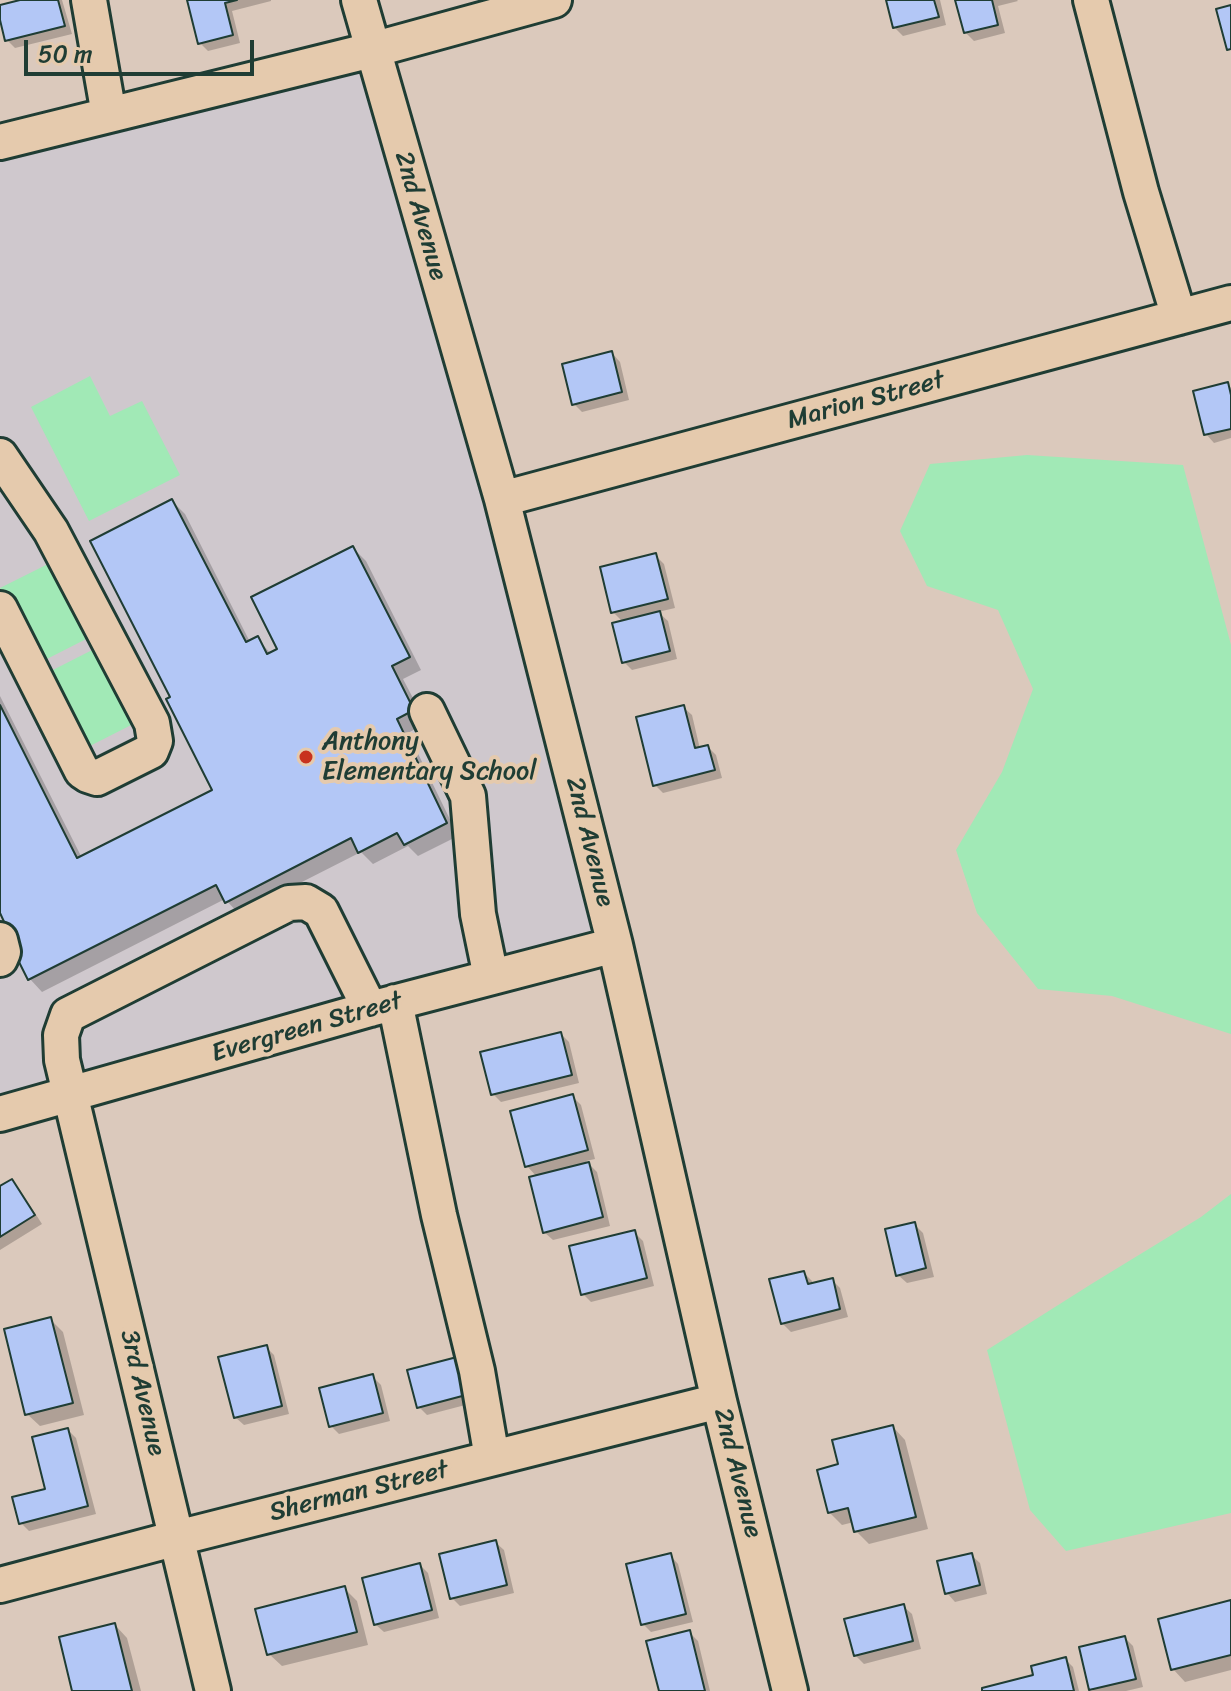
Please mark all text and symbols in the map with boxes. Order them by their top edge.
scale bar [28,24,258,74]
text: 50 m [38,33,93,75]
street label: 2nd Avenue [387,148,453,284]
street label: Marion Street [784,365,948,437]
place label: Anthony Elementary School [322,726,537,788]
marker: Anthony Elementary School [297,748,315,766]
street label: 2nd Avenue [558,774,620,910]
street label: Evergreen Street [208,986,406,1070]
street label: 3rd Avenue [112,1327,172,1459]
street label: 2nd Avenue [706,1405,768,1541]
street label: Sherman Street [266,1455,452,1529]

